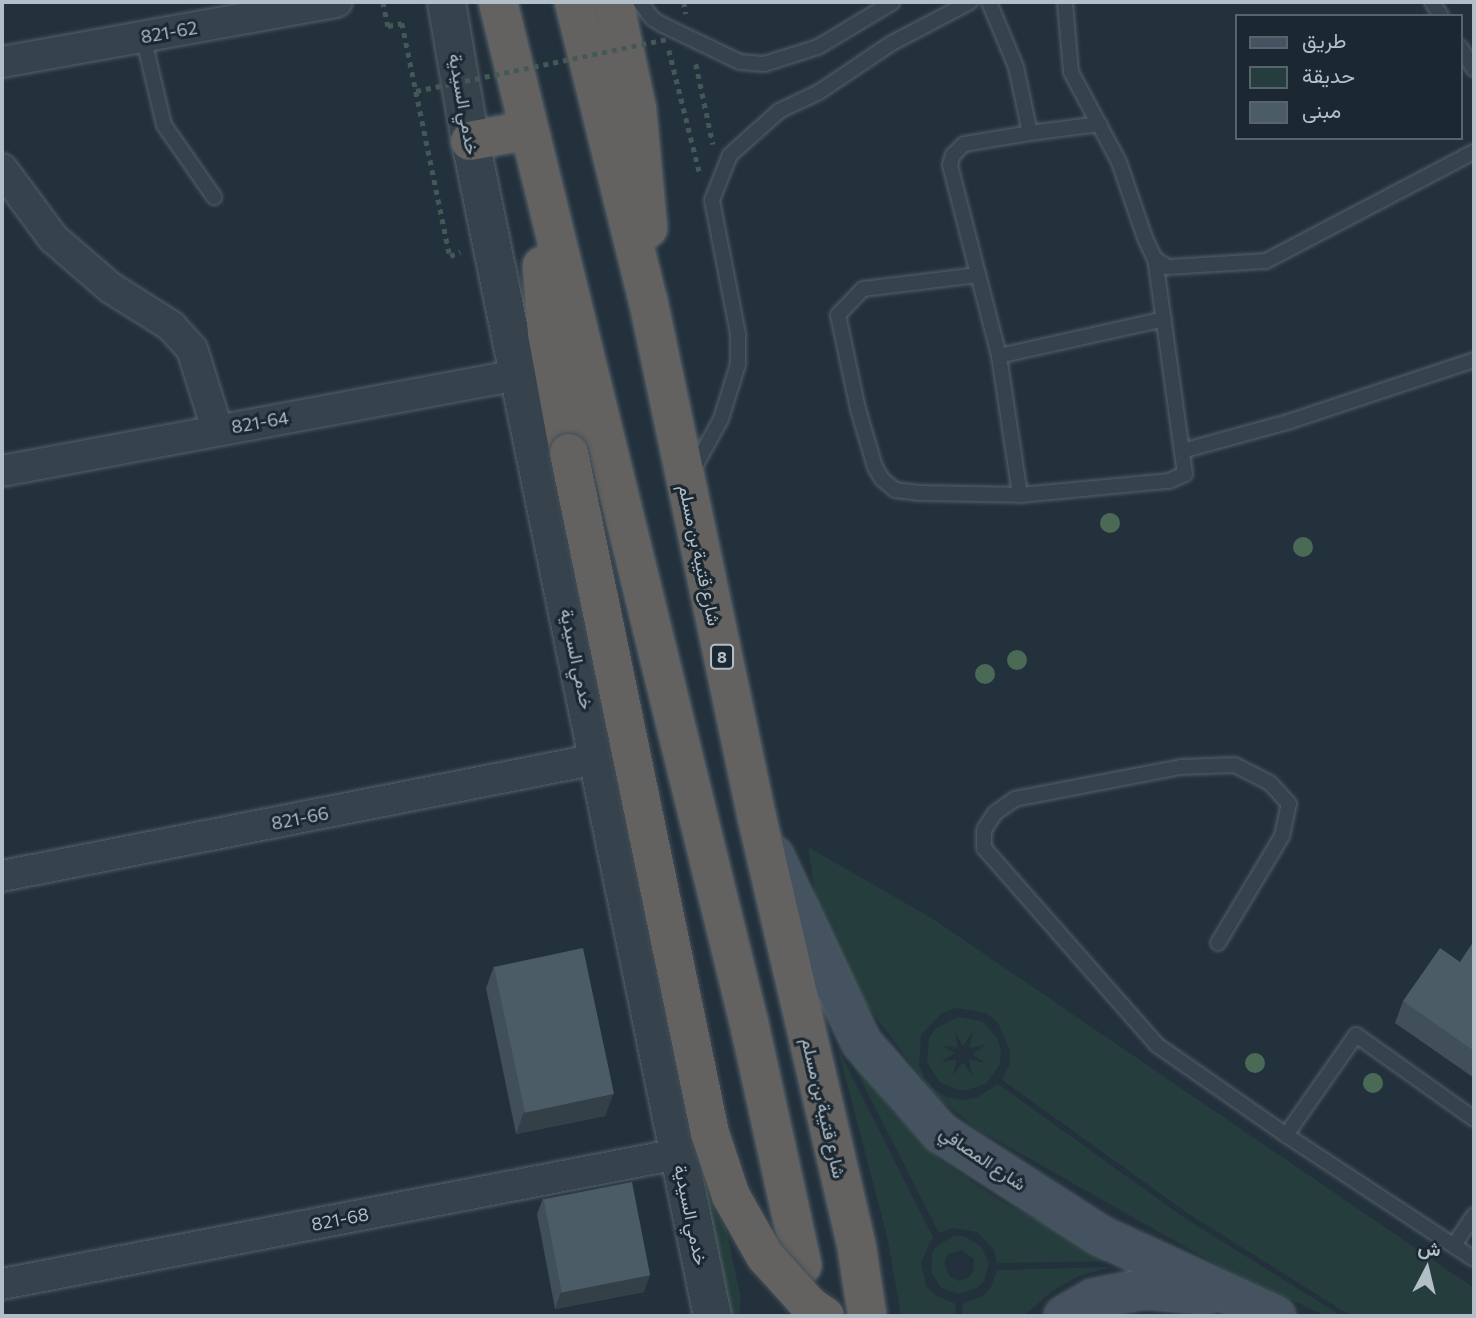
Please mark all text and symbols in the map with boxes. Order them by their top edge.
legend [1234,14,1462,140]
street label: 821-62 [139,16,199,48]
text: طريق [1302,27,1347,52]
street label: خدمي السيدية [444,52,484,156]
text: حديقة [1302,62,1355,87]
text: مبنى [1302,97,1341,122]
street label: 821-64 [230,406,290,438]
street label: شارع قتيبة بن مسلم [675,483,725,627]
street label: خدمي السيدية [556,607,598,711]
road number: 8 [710,644,734,670]
street label: 821-66 [269,802,331,834]
street label: شارع قتيبة بن مسلم [797,1036,851,1180]
street label: شارع المصافي [936,1121,1030,1195]
street label: خدمي السيدية [670,1163,712,1267]
street label: 821-68 [309,1203,371,1235]
north arrow [1392,1234,1462,1304]
text: ش [1417,1235,1442,1260]

